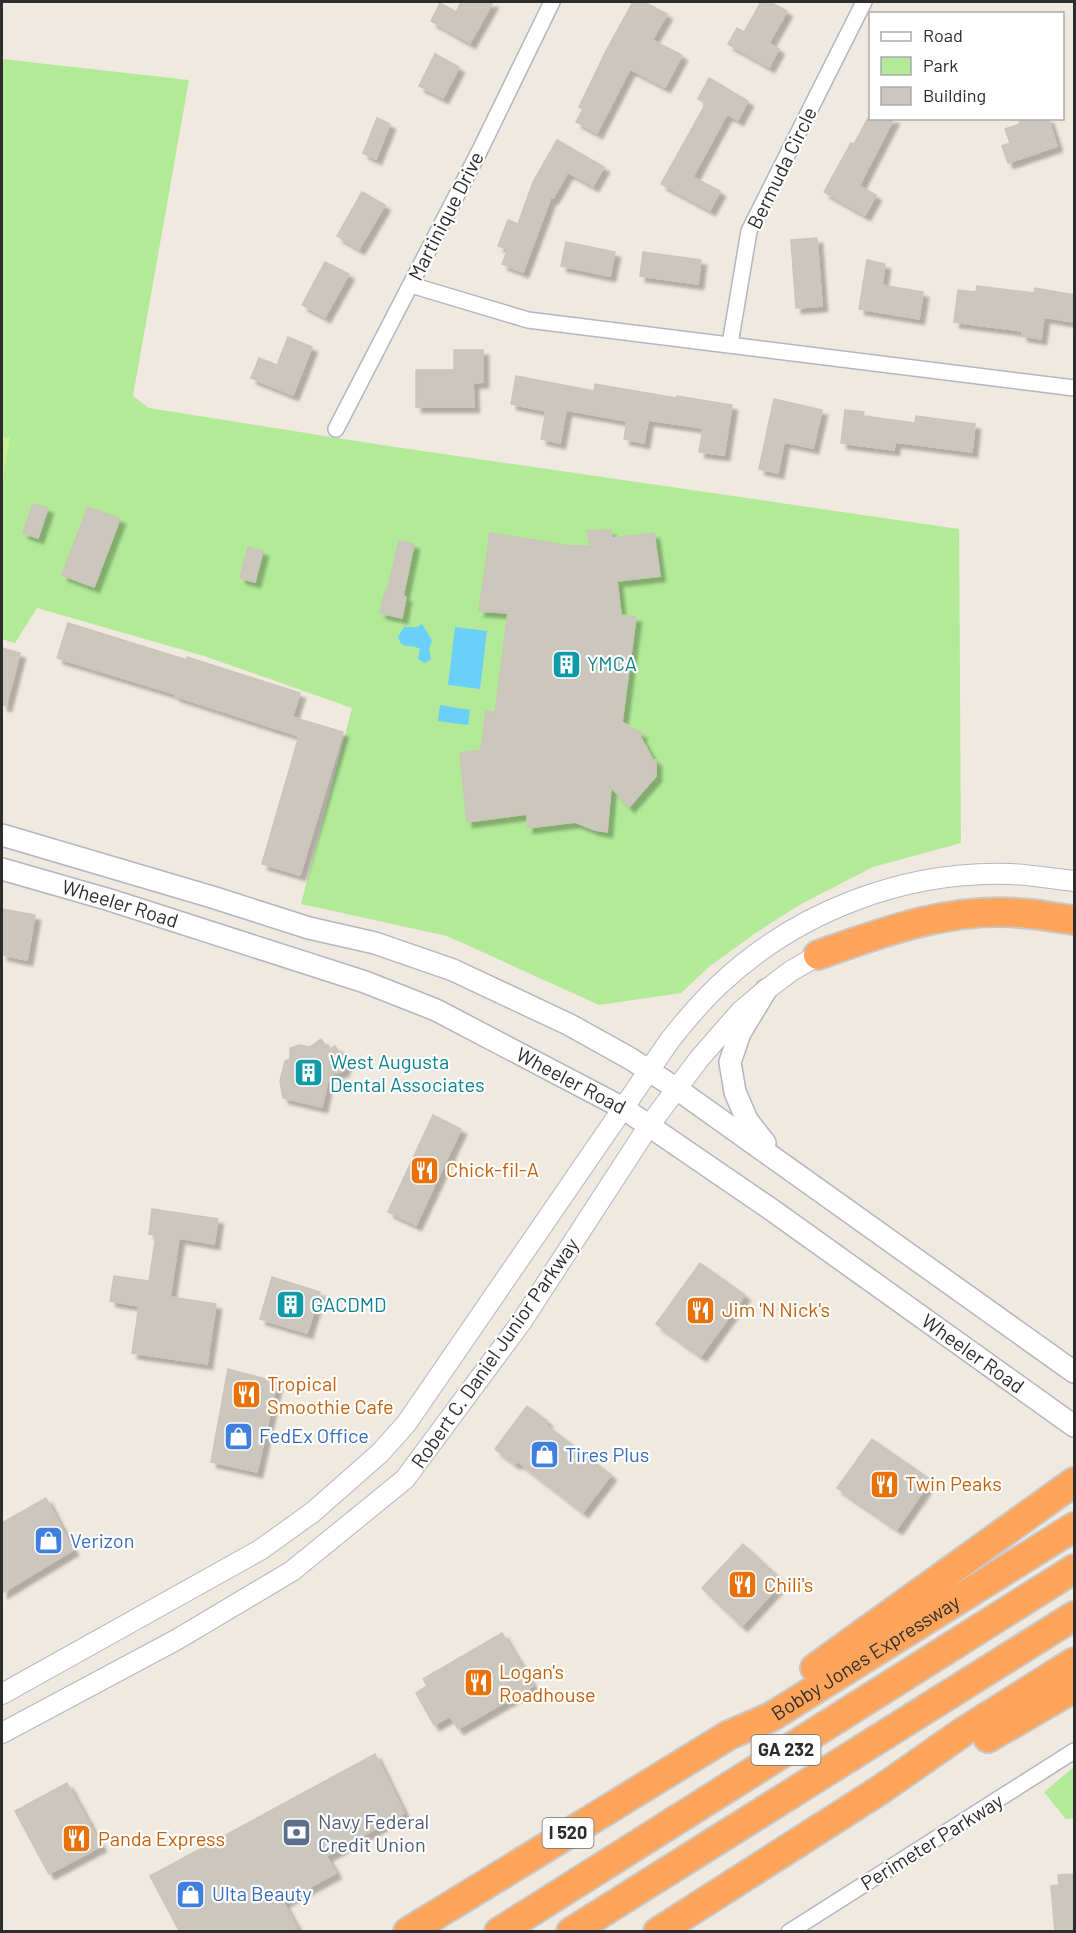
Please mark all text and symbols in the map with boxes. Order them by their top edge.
legend [869,12,1064,120]
text: Road [923,24,963,46]
text: Park [923,54,958,76]
text: Building [923,84,986,106]
street label: Bermuda Circle [741,103,821,233]
street label: Martinique Drive [402,147,488,284]
building icon: YMCA [550,648,582,680]
place label: YMCA [587,651,637,675]
street label: Wheeler Road [59,874,181,932]
street label: Wheeler Road [513,1041,630,1118]
place label: West Augusta Dental Associates [330,1049,485,1096]
building icon: West Augusta Dental Associates [293,1057,325,1089]
restaurant icon: Chick-fil-A [409,1154,441,1186]
place label: Chick-fil-A [446,1157,539,1181]
street label: Robert C. Daniel Junior Parkway [405,1233,583,1472]
building icon: GACDMD [274,1289,306,1321]
place label: GACDMD [311,1292,386,1316]
restaurant icon: Jim 'N Nick's [685,1294,717,1326]
place label: Jim 'N Nick's [722,1297,830,1321]
street label: Wheeler Road [917,1308,1029,1398]
place label: Tropical Smoothie Cafe [267,1371,394,1418]
restaurant icon: Tropical Smoothie Cafe [230,1379,262,1411]
shop icon: FedEx Office [222,1420,254,1452]
place label: FedEx Office [259,1423,369,1447]
shop icon: Tires Plus [528,1439,560,1471]
place label: Tires Plus [565,1442,649,1466]
restaurant icon: Twin Peaks [868,1468,900,1500]
place label: Twin Peaks [905,1471,1002,1495]
shop icon: Verizon [33,1525,65,1557]
place label: Verizon [70,1528,134,1552]
restaurant icon: Chili's [727,1569,759,1601]
place label: Chili's [764,1572,813,1596]
street label: Bobby Jones Expressway [766,1589,964,1725]
place label: Logan's Roadhouse [499,1659,596,1706]
restaurant icon: Logan's Roadhouse [462,1667,494,1699]
road number: GA 232 [752,1735,820,1765]
street label: Perimeter Parkway [856,1788,1007,1895]
place label: Navy Federal Credit Union [318,1809,429,1856]
bank icon: Navy Federal Credit Union [281,1817,313,1849]
road number: I 520 [542,1818,594,1848]
restaurant icon: Panda Express [61,1823,93,1855]
place label: Panda Express [98,1826,225,1850]
shop icon: Ulta Beauty [175,1878,207,1910]
place label: Ulta Beauty [212,1881,312,1905]

